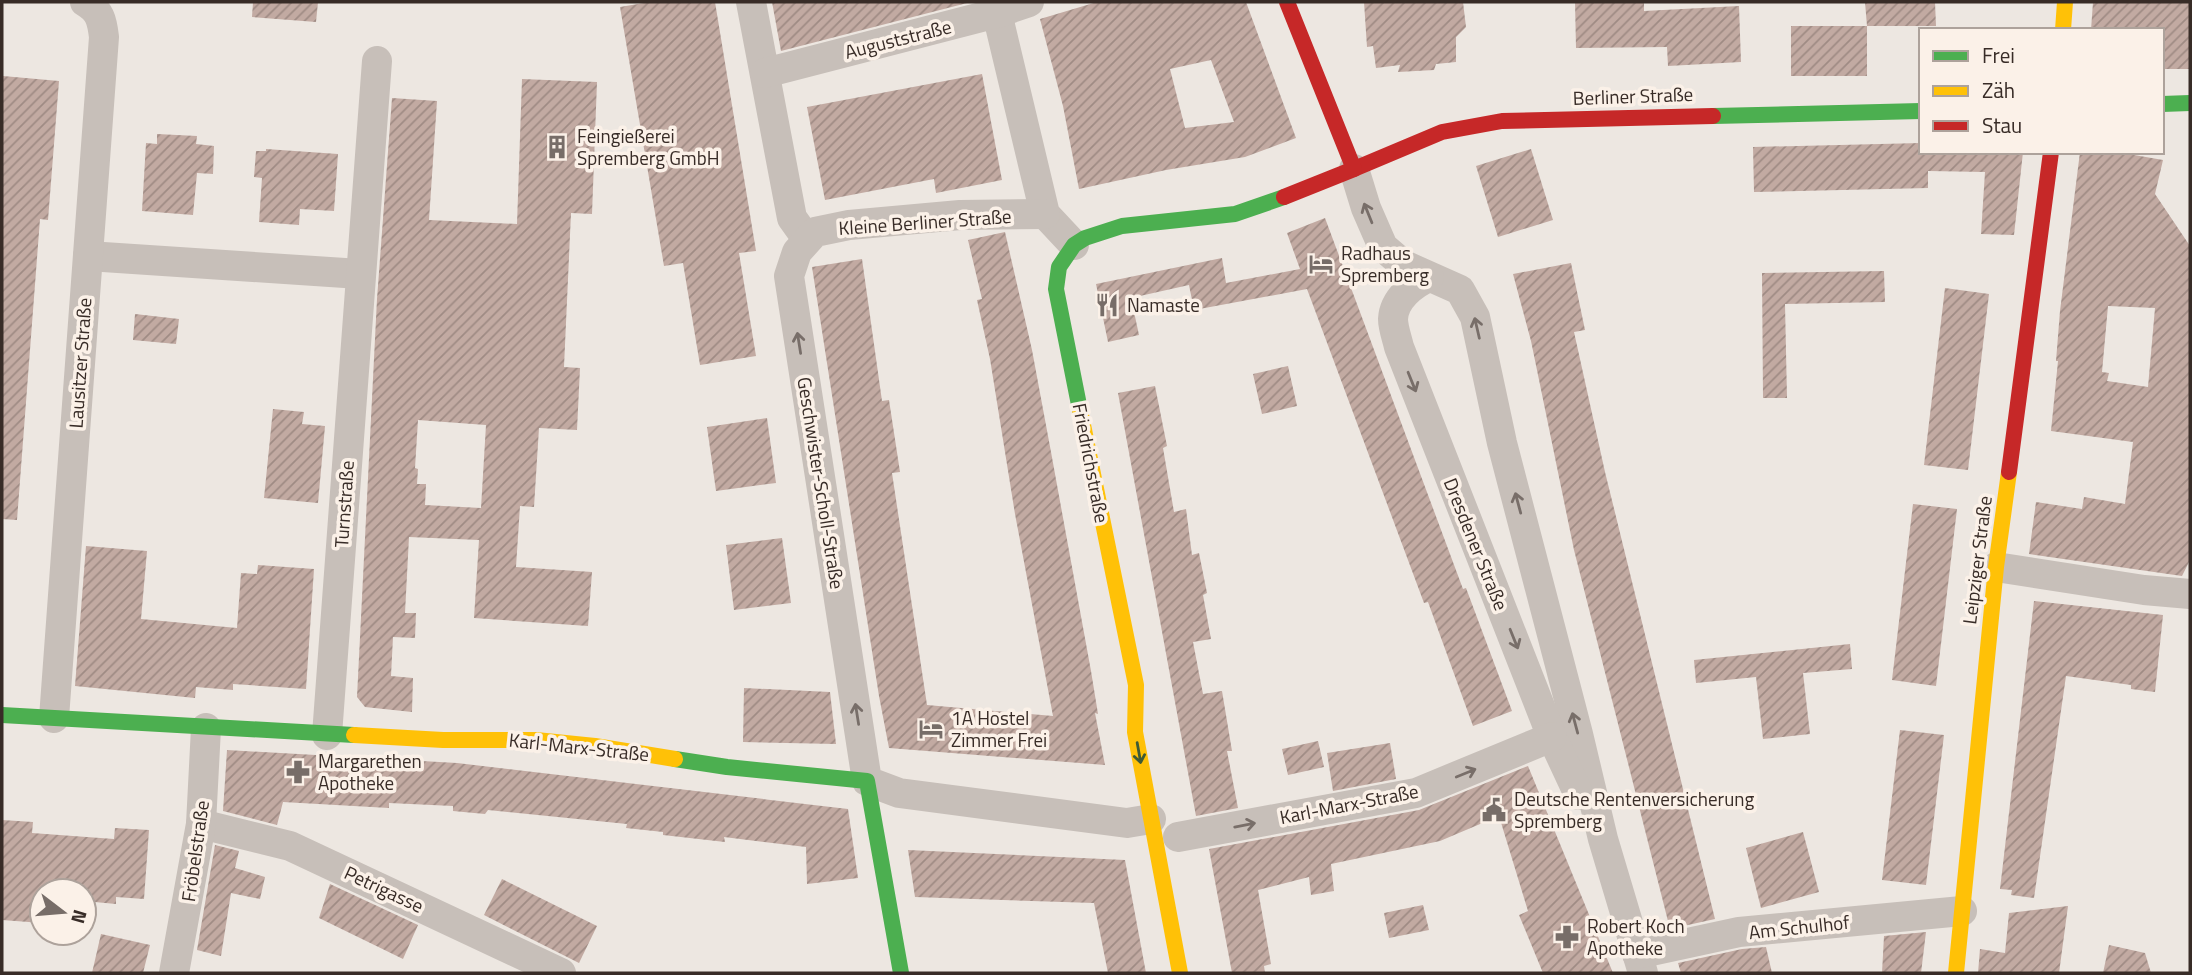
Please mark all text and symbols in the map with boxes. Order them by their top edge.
street label: Auguststraße [842,11,954,66]
legend [1919,28,2164,154]
text: Frei [1982,39,2015,71]
text: Zäh [1982,74,2015,106]
street label: Berliner Straße [1572,79,1694,112]
text: Stau [1982,109,2022,141]
place label: Feingießerei Spremberg GmbH [577,121,719,172]
building icon: Feingießerei Spremberg GmbH [543,133,571,161]
street label: Kleine Berliner Straße [838,201,1012,242]
one-way arrow [1361,202,1374,224]
place label: Radhaus Spremberg [1341,238,1429,289]
hotel icon: Radhaus Spremberg [1307,250,1335,278]
place label: Namaste [1127,290,1200,319]
restaurant icon: Namaste [1093,291,1121,319]
street label: Lausitzer Straße [60,297,99,429]
one-way arrow [1470,317,1484,340]
one-way arrow [793,333,806,355]
one-way arrow [1407,371,1420,392]
street label: Geschwister-Scholl-Straße [790,375,853,591]
street label: Friedrichstraße [1066,401,1117,525]
street label: Turnstraße [326,459,361,549]
street label: Dresdener Straße [1437,473,1516,614]
one-way arrow [1511,492,1524,515]
street label: Leipziger Straße [1954,494,1999,626]
one-way arrow [1508,628,1521,650]
one-way arrow [850,703,863,725]
place label: 1A Hostel Zimmer Frei [951,703,1047,754]
one-way arrow [1568,712,1581,735]
hotel icon: 1A Hostel Zimmer Frei [917,715,945,743]
street label: Karl-Marx-Straße [507,725,651,768]
one-way arrow [1133,741,1146,764]
place label: Margarethen Apotheke [318,746,422,797]
pharmacy icon: Margarethen Apotheke [284,758,312,786]
one-way arrow [1455,765,1476,778]
street label: Karl-Marx-Straße [1277,776,1421,831]
place label: Deutsche Rentenversicherung Spremberg [1514,784,1754,835]
public building icon: Deutsche Rentenversicherung Spremberg [1480,796,1508,824]
street label: Fröbelstraße [173,798,216,903]
one-way arrow [1233,818,1256,831]
street label: Petrigasse [340,858,429,920]
north arrow [28,877,98,947]
text: N [64,906,96,927]
street label: Am Schulhof [1747,907,1851,946]
place label: Robert Koch Apotheke [1587,911,1685,962]
pharmacy icon: Robert Koch Apotheke [1553,923,1581,951]

